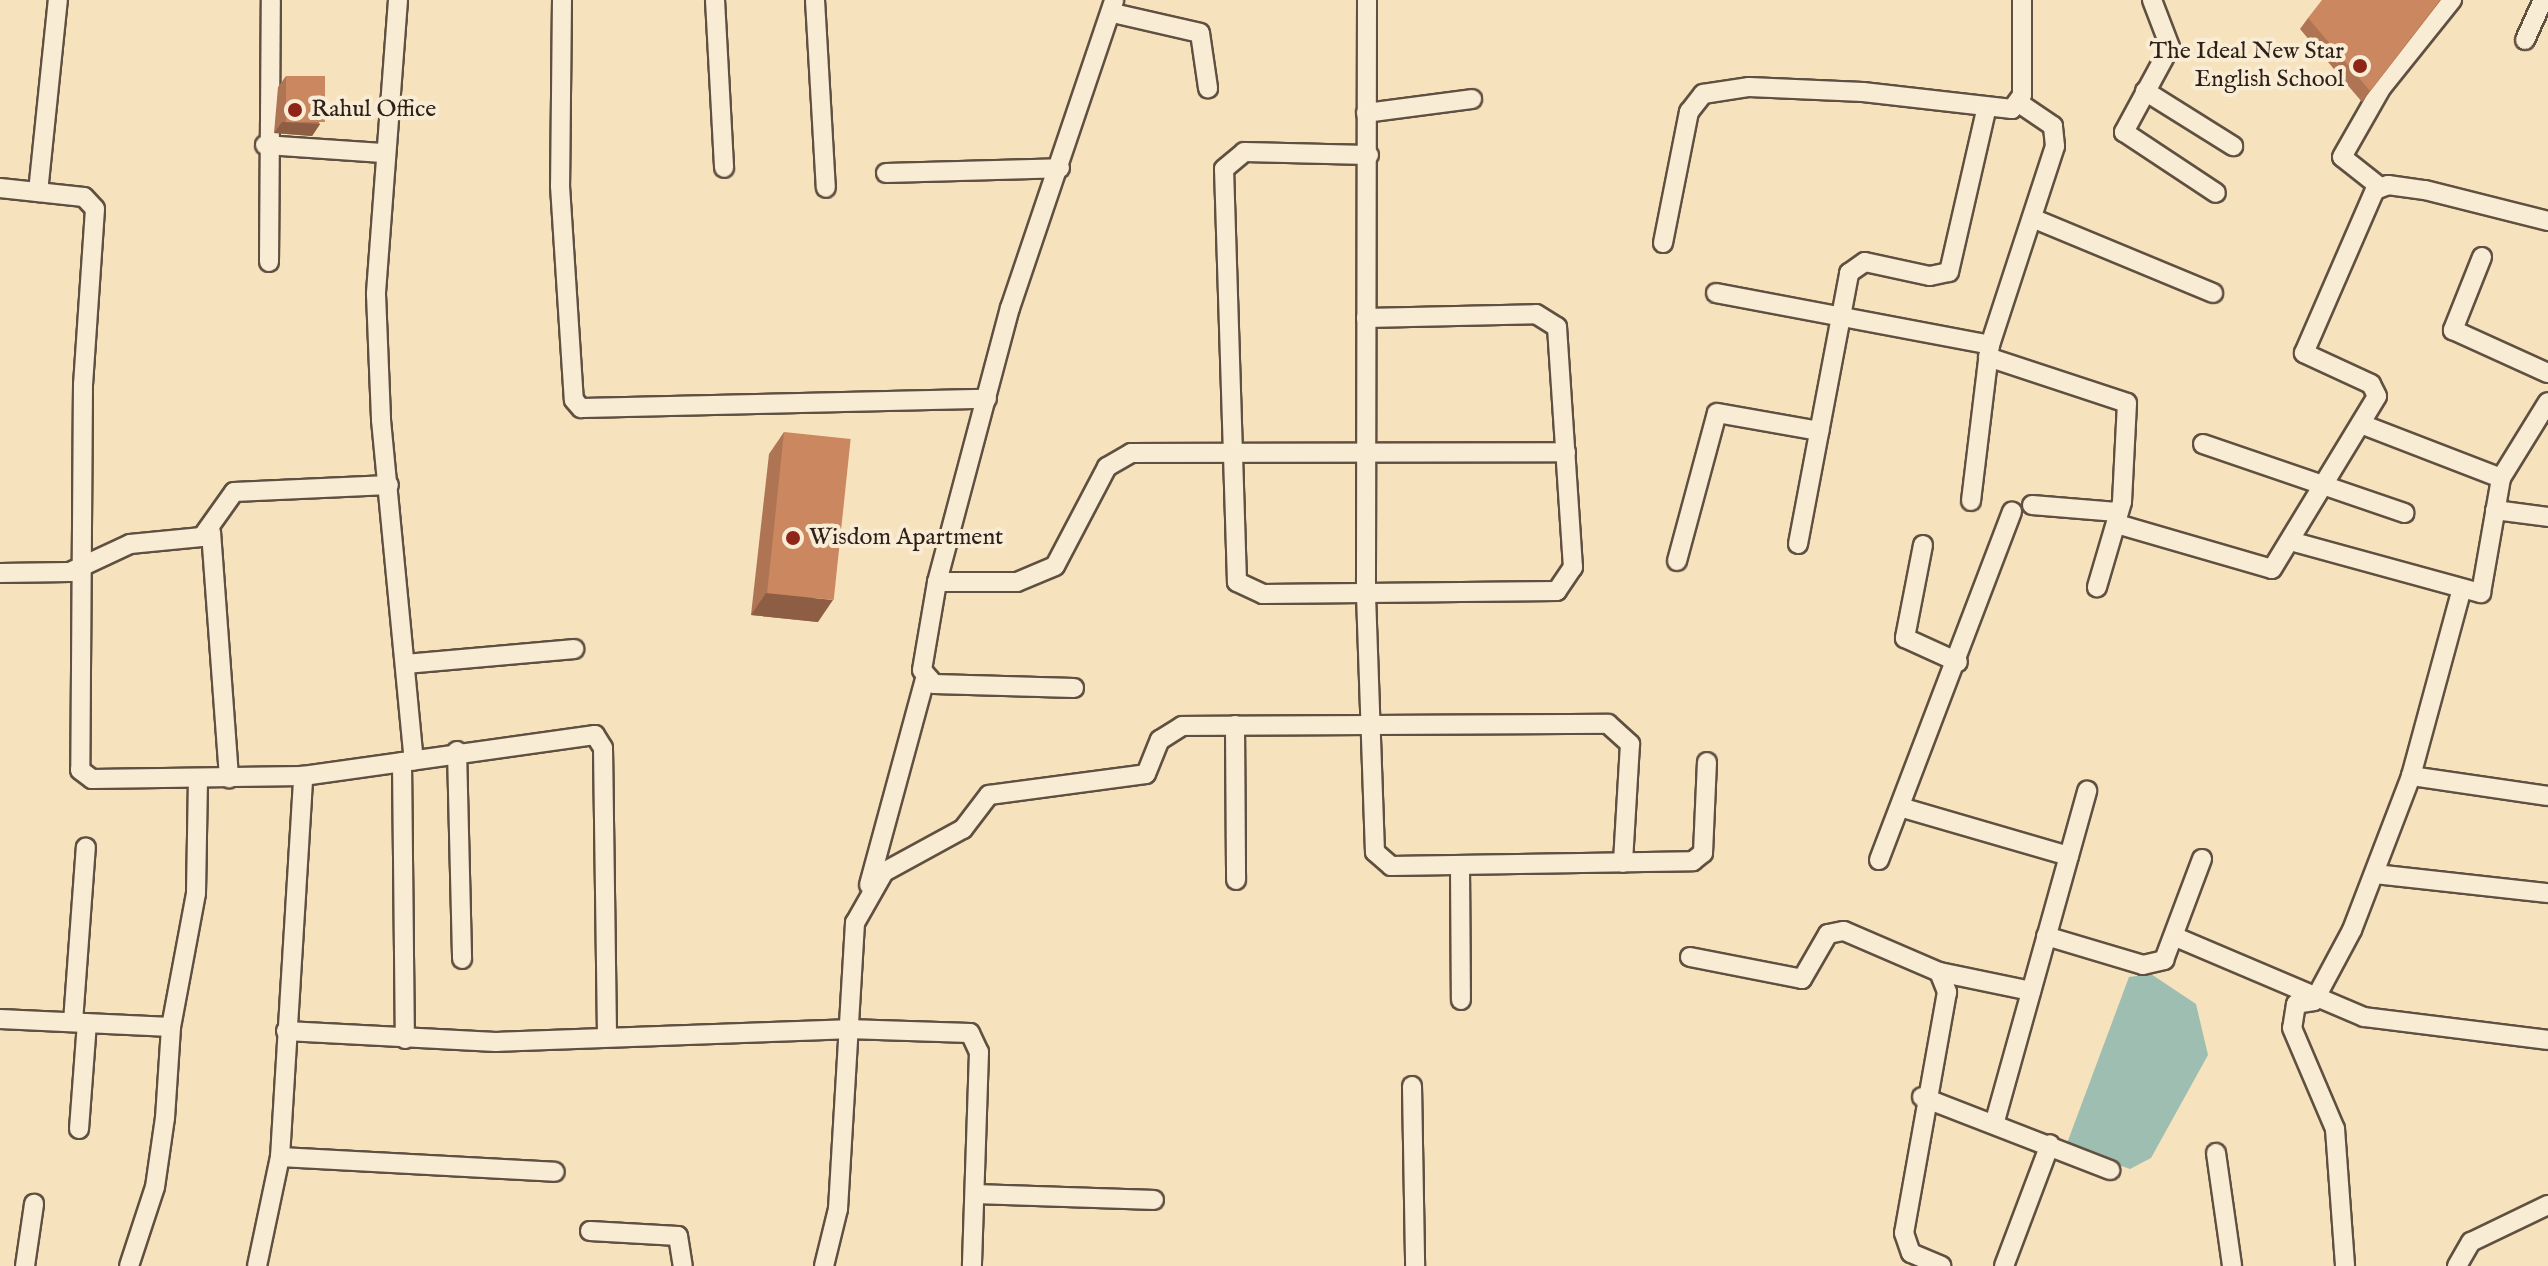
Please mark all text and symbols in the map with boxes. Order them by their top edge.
place label: The Ideal New Star English School [2149,38,2344,94]
marker: The Ideal New Star English School [2351,57,2369,75]
place label: Rahul Office [311,96,436,124]
marker: Rahul Office [286,101,304,119]
place label: Wisdom Apartment [809,524,1003,552]
marker: Wisdom Apartment [784,529,802,547]

